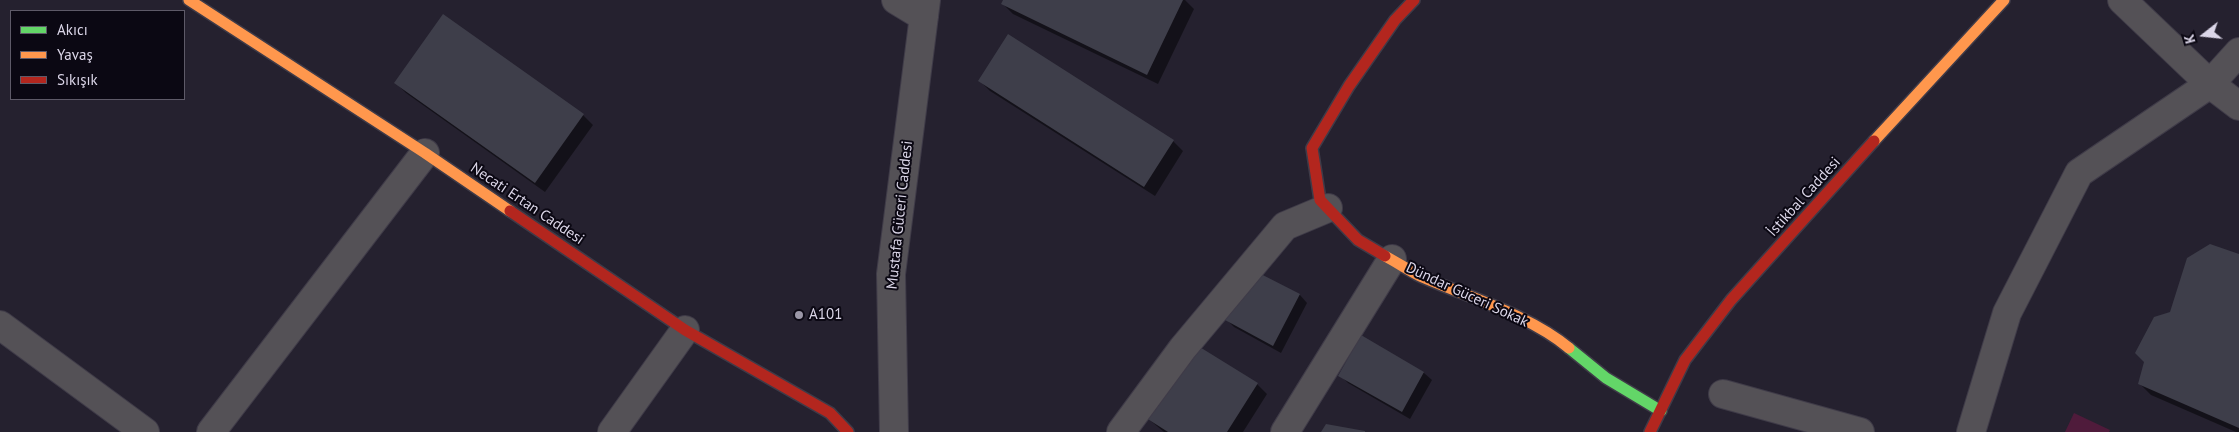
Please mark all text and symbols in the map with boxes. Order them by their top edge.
legend [10,10,185,100]
north arrow [2179,10,2229,60]
text: Akıcı [57,20,88,39]
text: K [2180,32,2199,46]
text: Yavaş [57,45,93,64]
text: Sıkışık [57,70,98,89]
street label: Mustafa Güceri Caddesi [883,140,917,290]
street label: İstikbal Caddesi [1764,154,1844,240]
street label: Necati Ertan Caddesi [467,159,587,249]
street label: Dündar Güceri Sokak [1403,259,1531,331]
place label: A101 [809,306,842,324]
marker: A101 [793,309,805,321]

